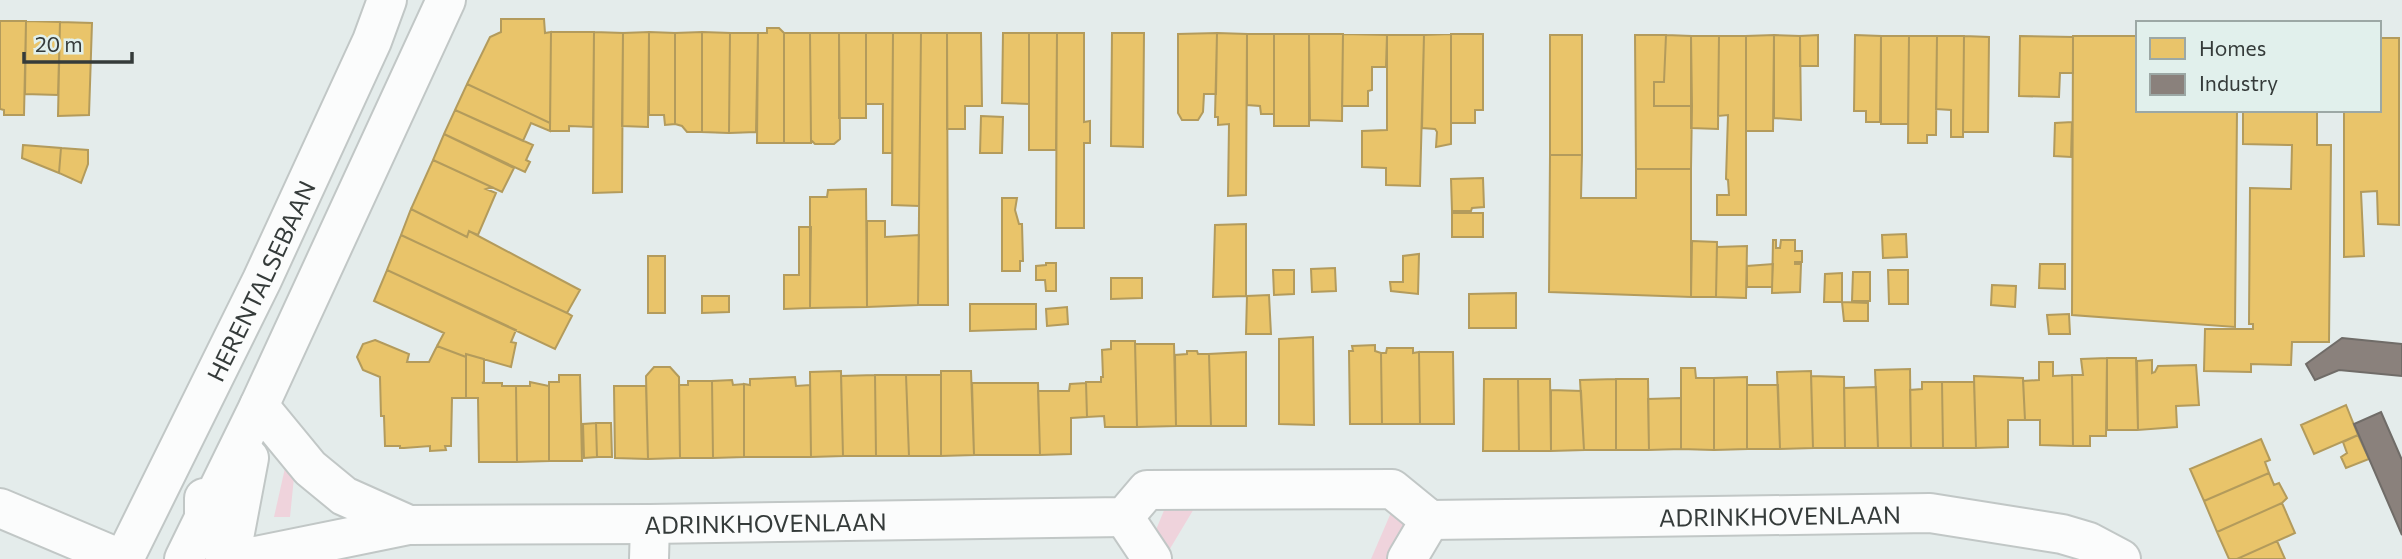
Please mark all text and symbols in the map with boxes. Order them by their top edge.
scale bar [24,21,133,65]
legend [2136,21,2381,112]
text: 20 m [35,31,83,56]
text: Homes [2199,35,2266,60]
text: Industry [2199,70,2278,95]
street label: HERENTALSEBAAN [200,175,320,386]
street label: ADRINKHOVENLAAN [1659,499,1901,531]
street label: ADRINKHOVENLAAN [644,506,887,539]

